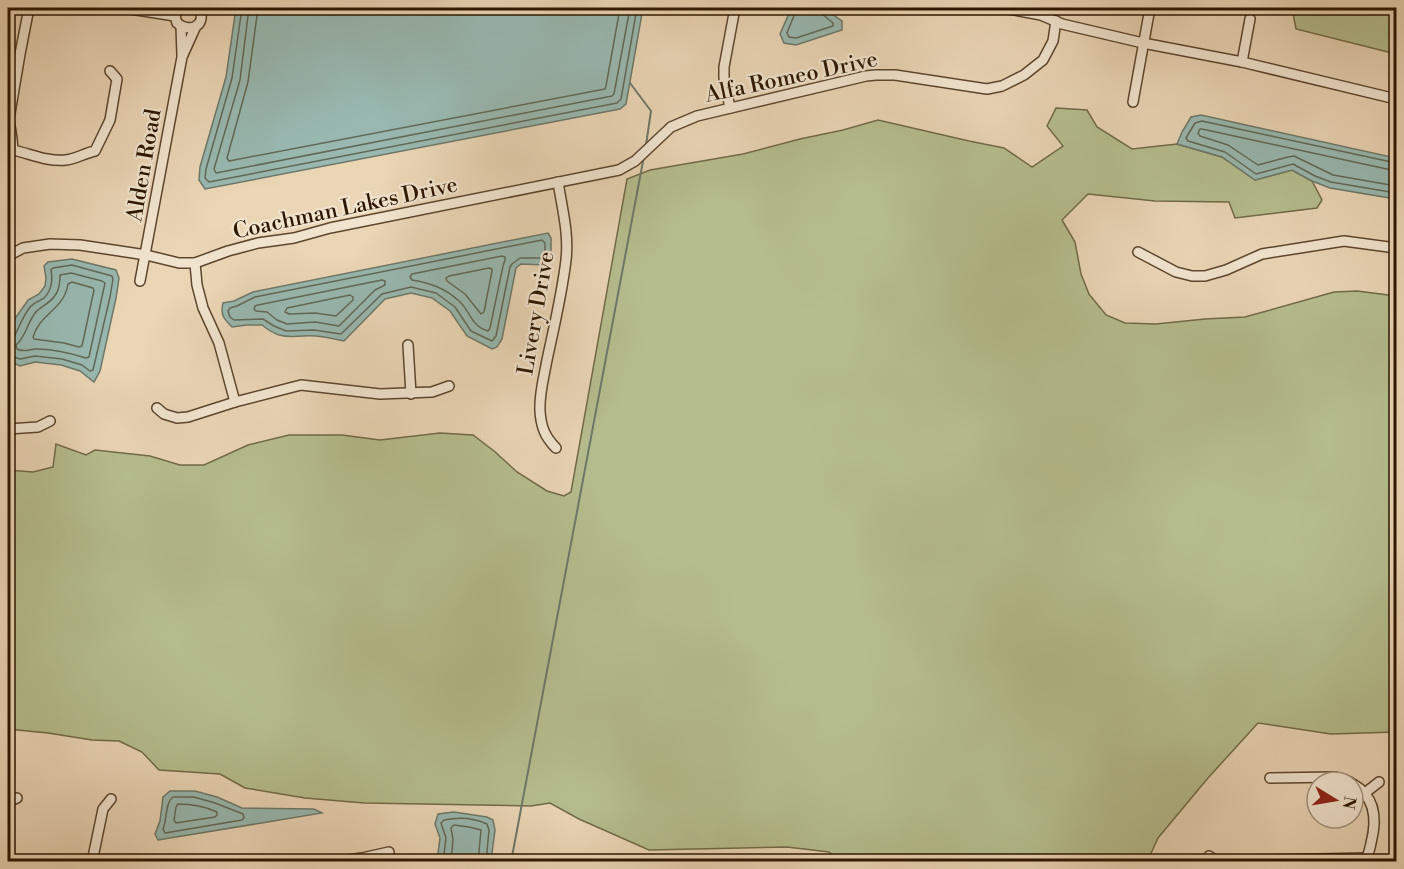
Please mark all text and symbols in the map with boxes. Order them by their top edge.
street label: Alfa Romeo Drive [701,46,880,109]
street label: Alden Road [121,106,168,225]
street label: Coachman Lakes Drive [231,171,460,245]
street label: Livery Drive [512,249,561,377]
north arrow [1305,770,1365,830]
text: N [1338,795,1360,811]

